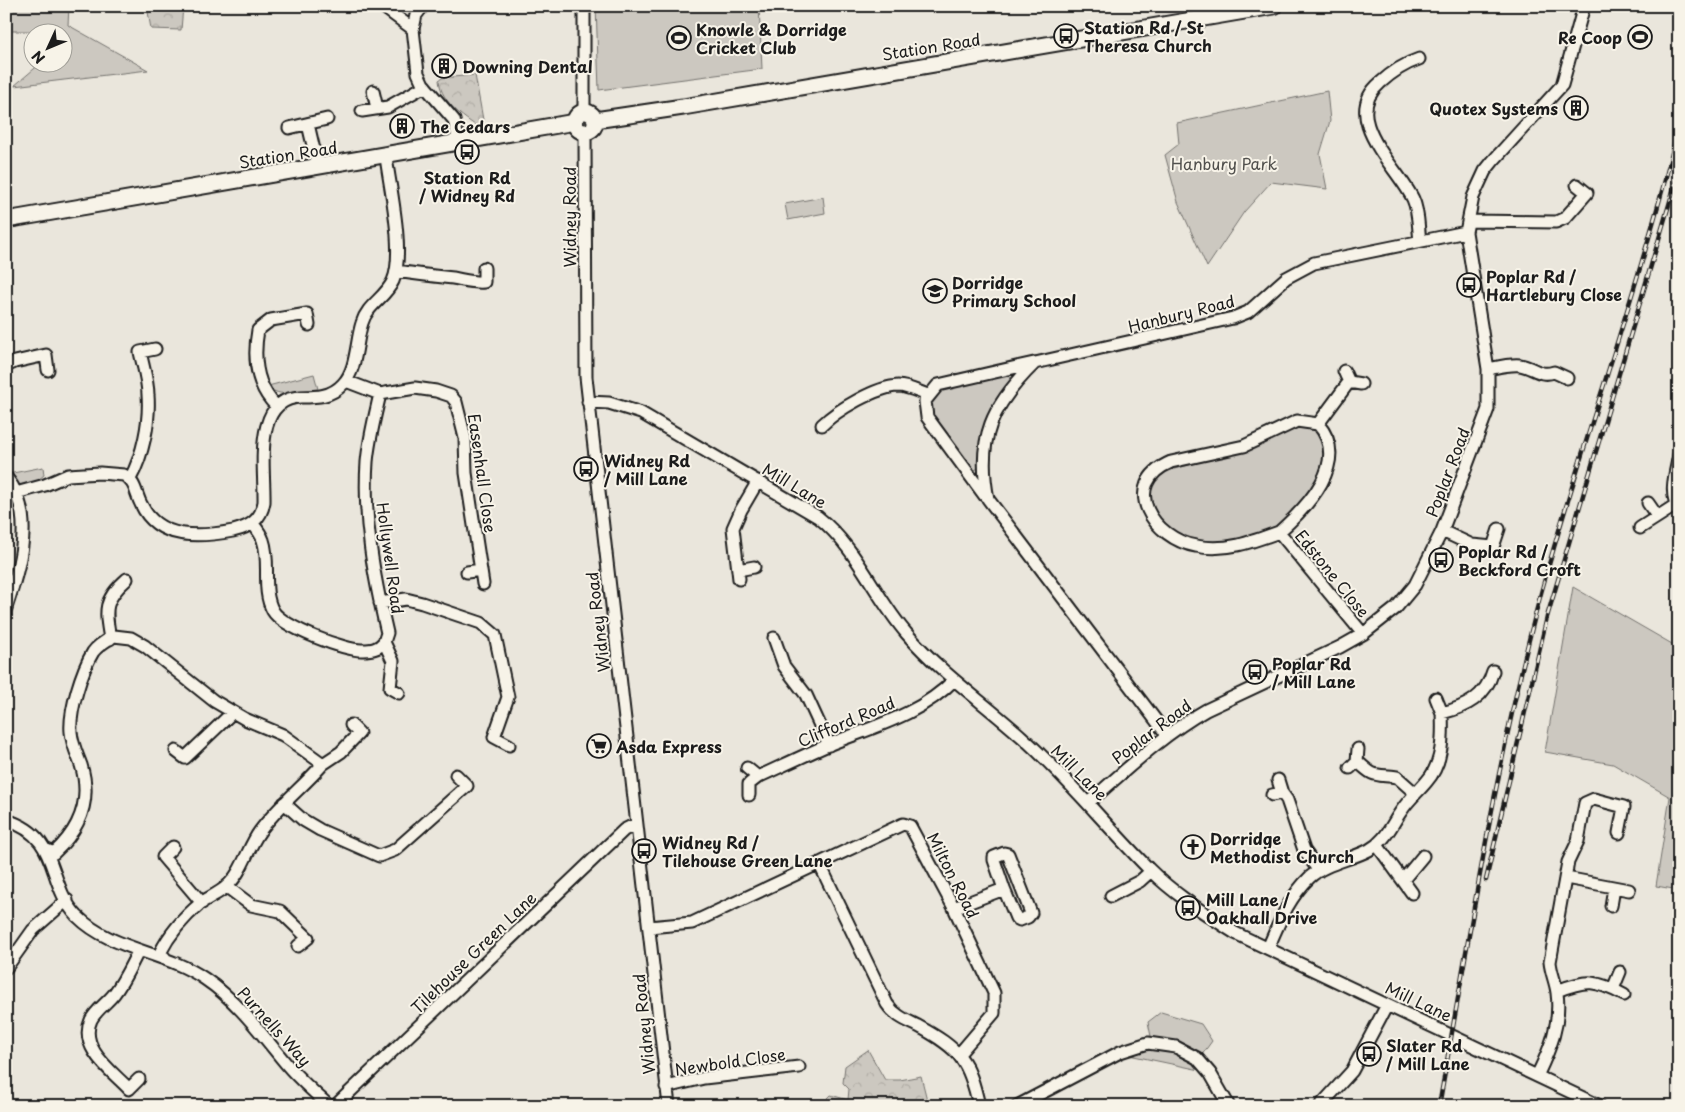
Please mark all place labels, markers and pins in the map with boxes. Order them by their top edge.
place label: Station Rd / St Theresa Church [1084,15,1212,57]
place label: Knowle & Dorridge Cricket Club [696,17,847,59]
bus stop icon: Station Rd / St Theresa Church [1053,23,1079,49]
sports icon: Re Coop [1627,24,1653,50]
sports icon: Knowle & Dorridge Cricket Club [666,25,692,51]
place label: Re Coop [1558,25,1622,49]
building icon: Downing Dental [431,53,457,79]
place label: Downing Dental [462,54,593,78]
building icon: Quotex Systems [1563,95,1589,121]
place label: Quotex Systems [1430,96,1558,120]
building icon: The Cedars [389,113,415,139]
place label: The Cedars [420,114,510,138]
bus stop icon: Station Rd / Widney Rd [454,139,480,165]
place label: Station Rd / Widney Rd [418,165,515,207]
place label: Poplar Rd / Hartlebury Close [1486,264,1622,306]
place label: Dorridge Primary School [952,270,1076,312]
bus stop icon: Poplar Rd / Hartlebury Close [1456,272,1482,298]
school or university icon: Dorridge Primary School [922,278,948,304]
place label: Widney Rd / Mill Lane [603,448,690,490]
bus stop icon: Widney Rd / Mill Lane [573,456,599,482]
place label: Poplar Rd / Beckford Croft [1458,539,1581,581]
bus stop icon: Poplar Rd / Beckford Croft [1428,547,1454,573]
place label: Poplar Rd / Mill Lane [1271,651,1356,693]
bus stop icon: Poplar Rd / Mill Lane [1242,659,1268,685]
supermarket icon: Asda Express [586,733,612,759]
place label: Asda Express [615,734,722,758]
place label: Dorridge Methodist Church [1210,826,1354,868]
place label: Widney Rd / Tilehouse Green Lane [662,830,833,872]
church icon: Dorridge Methodist Church [1180,834,1206,860]
bus stop icon: Widney Rd / Tilehouse Green Lane [631,838,657,864]
place label: Mill Lane / Oakhall Drive [1206,887,1318,929]
bus stop icon: Mill Lane / Oakhall Drive [1175,895,1201,921]
place label: Slater Rd / Mill Lane [1385,1033,1470,1075]
bus stop icon: Slater Rd / Mill Lane [1356,1041,1382,1067]

